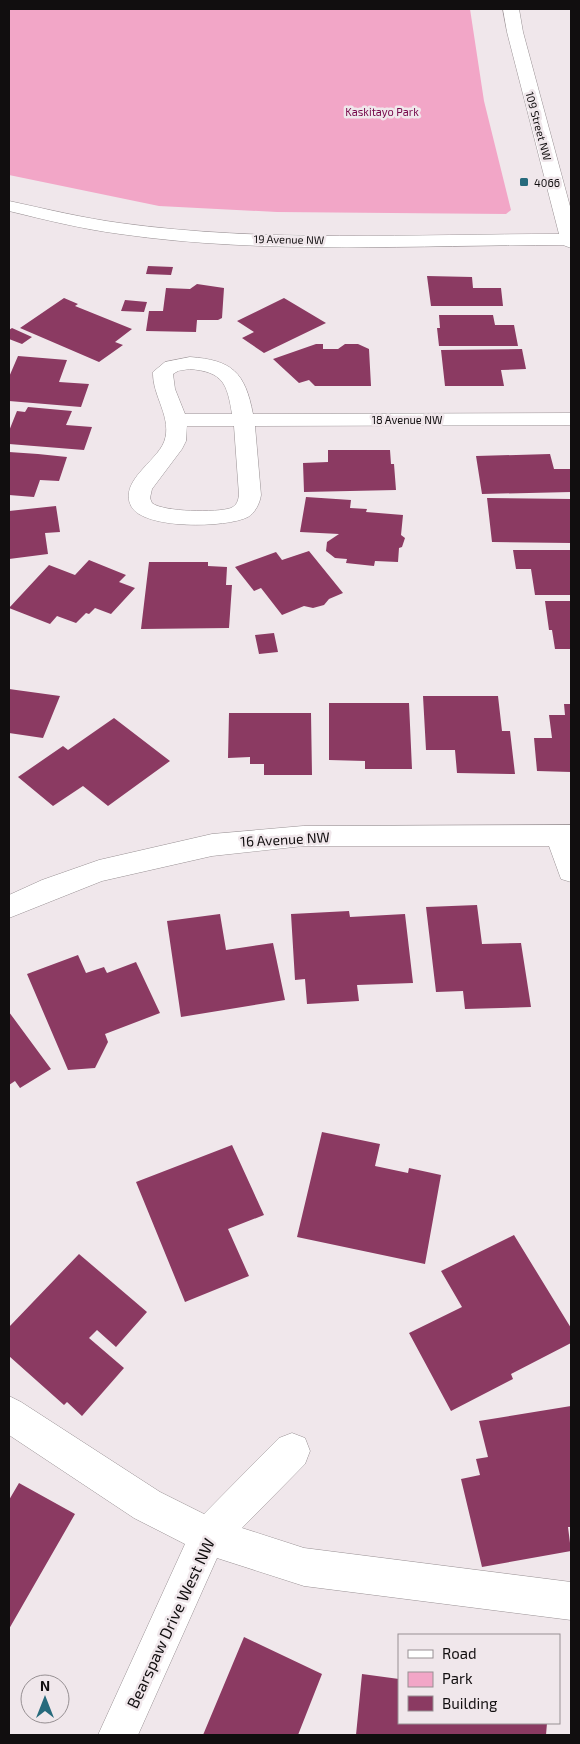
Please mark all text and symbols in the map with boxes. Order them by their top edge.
street label: 109 Street NW [524,90,555,163]
park label: Kaskitayo Park [345,105,419,118]
marker: 4066 [518,176,530,188]
place label: 4066 [534,176,560,189]
street label: 19 Avenue NW [254,232,325,246]
street label: 18 Avenue NW [372,413,443,426]
street label: 16 Avenue NW [240,828,330,850]
street label: Bearspaw Drive West NW [122,1535,218,1711]
legend [398,1634,560,1724]
text: Road [442,1644,477,1662]
text: Park [442,1669,473,1687]
north arrow [20,1674,70,1724]
text: N [40,1677,50,1694]
text: Building [442,1694,498,1712]

